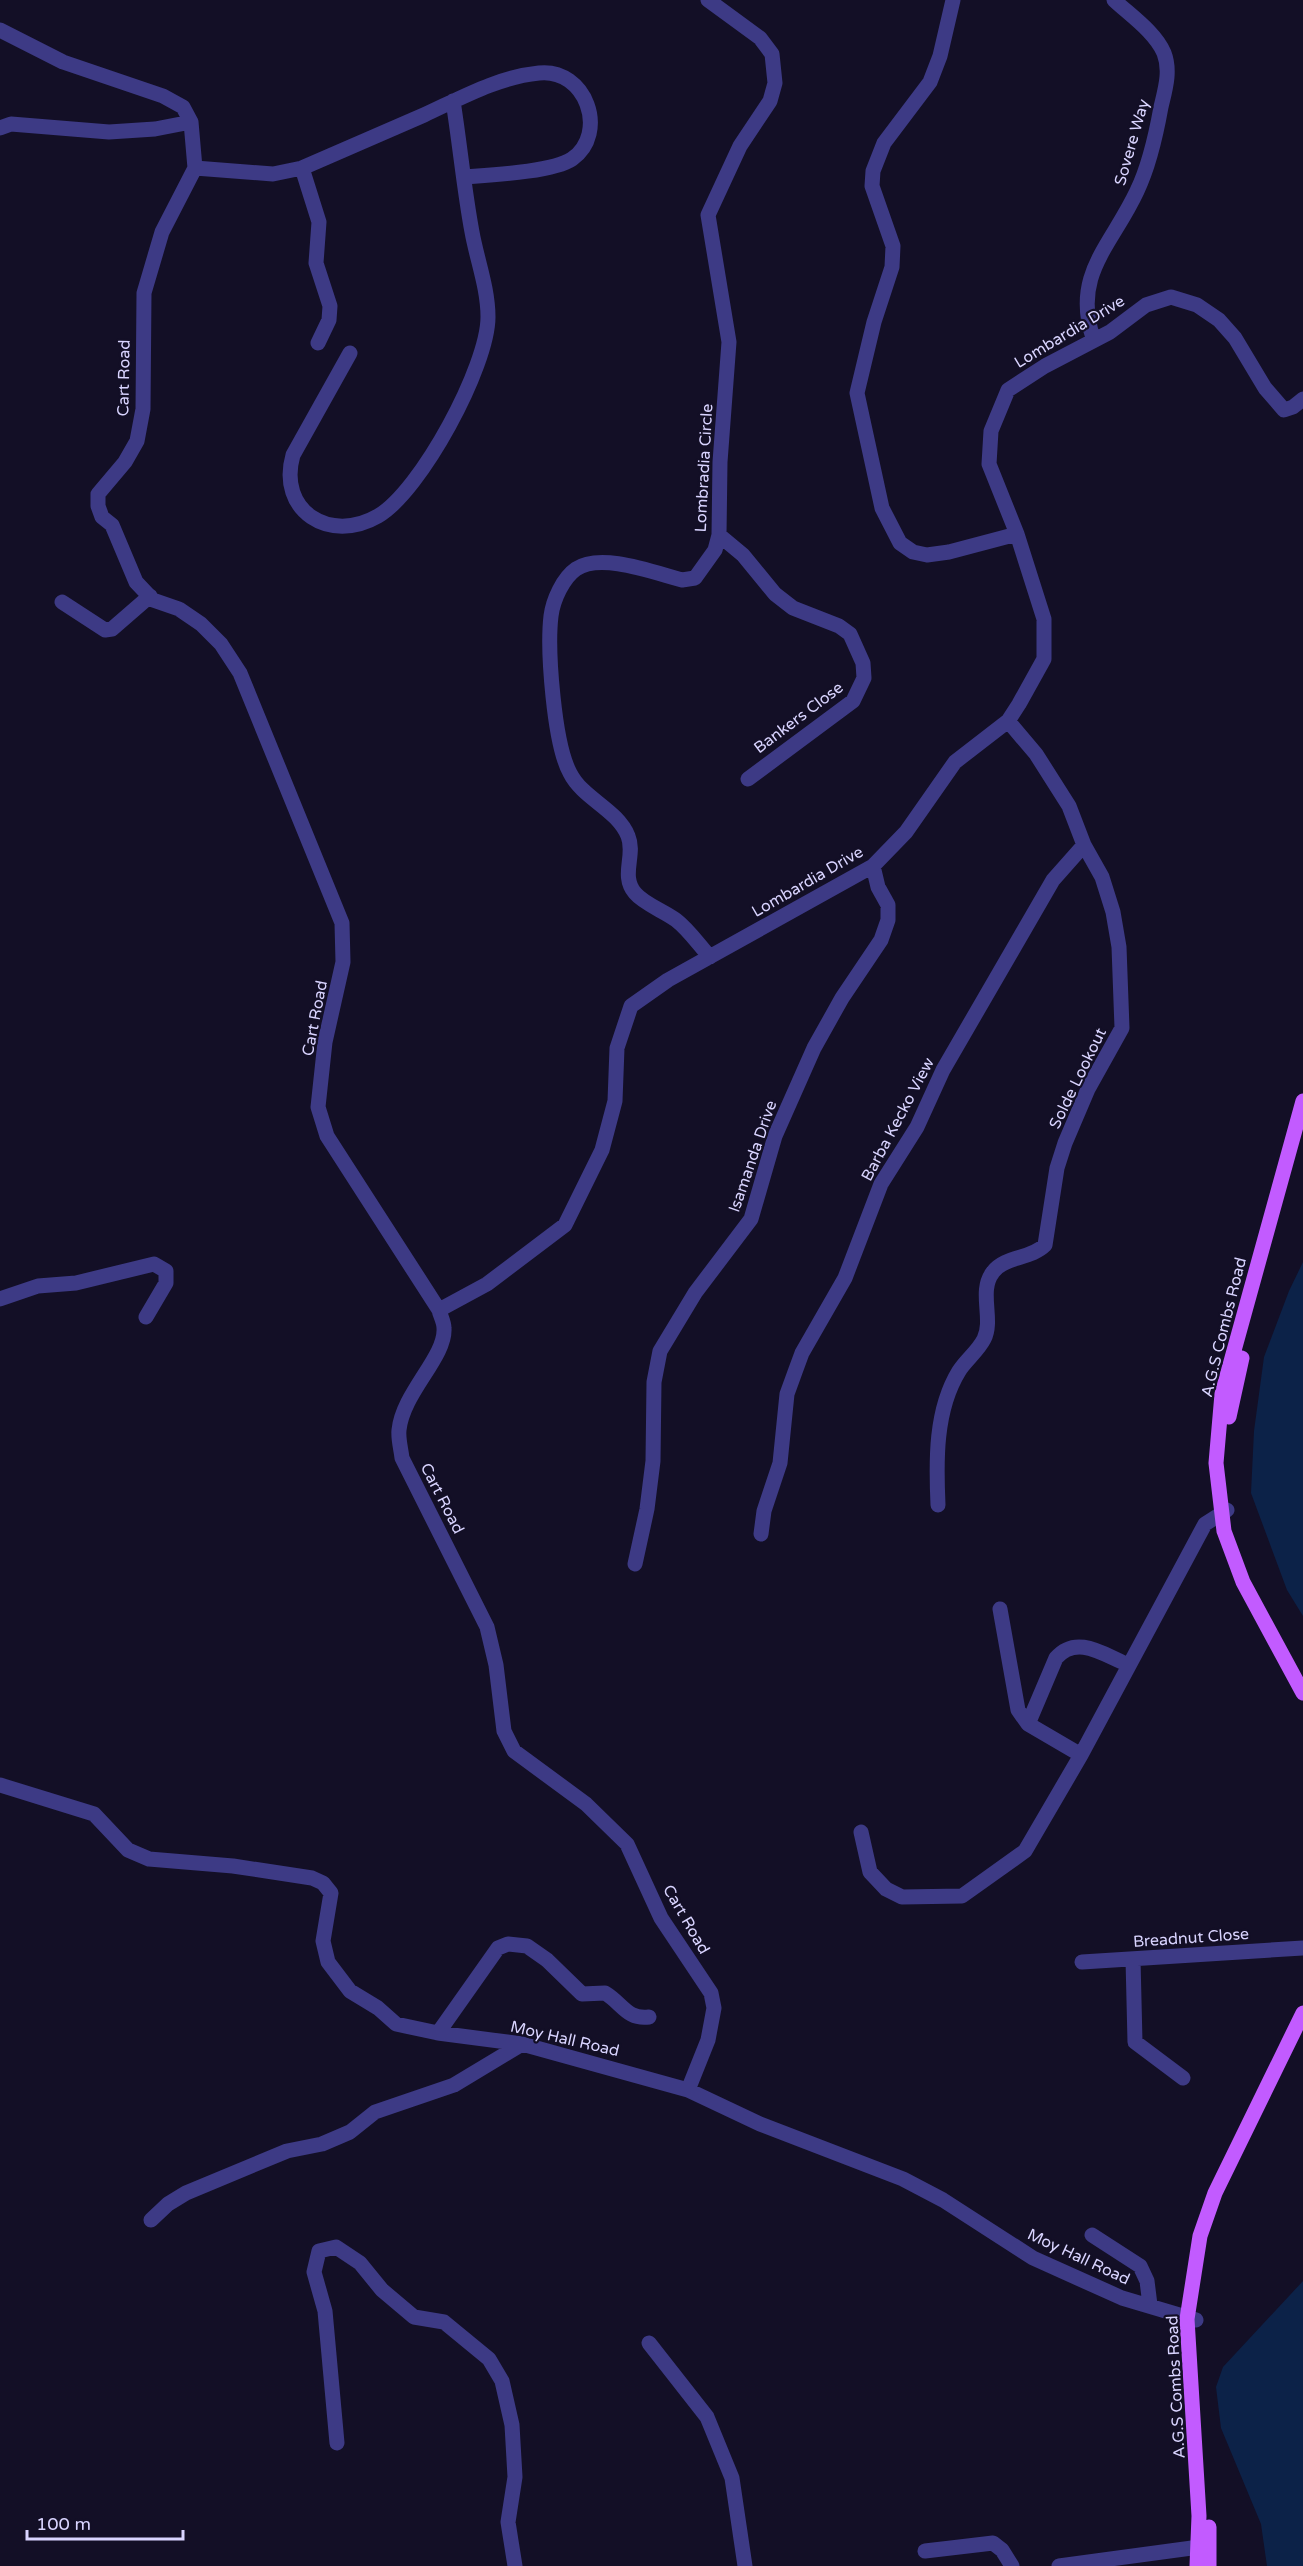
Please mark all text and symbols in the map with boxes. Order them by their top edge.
street label: Sovere Way [1110,96,1154,188]
street label: Lombardia Drive [1011,291,1128,373]
street label: Cart Road [113,339,135,417]
street label: Lombradia Circle [691,403,717,533]
street label: Bankers Close [750,678,847,758]
street label: Lombardia Drive [748,842,867,922]
street label: Cart Road [298,979,332,1058]
street label: Solde Lookout [1045,1025,1111,1132]
street label: Barba Kecko View [857,1054,939,1185]
street label: Isamanda Drive [724,1098,781,1215]
street label: A.G.S Combs Road [1197,1255,1251,1399]
street label: Cart Road [416,1460,468,1537]
street label: Cart Road [658,1881,714,1958]
street label: Breadnut Close [1132,1924,1250,1952]
street label: Moy Hall Road [508,2017,621,2061]
street label: Moy Hall Road [1024,2224,1133,2289]
street label: A.G.S Combs Road [1162,2315,1190,2459]
scale bar [27,2503,183,2541]
text: 100 m [36,2513,91,2535]

